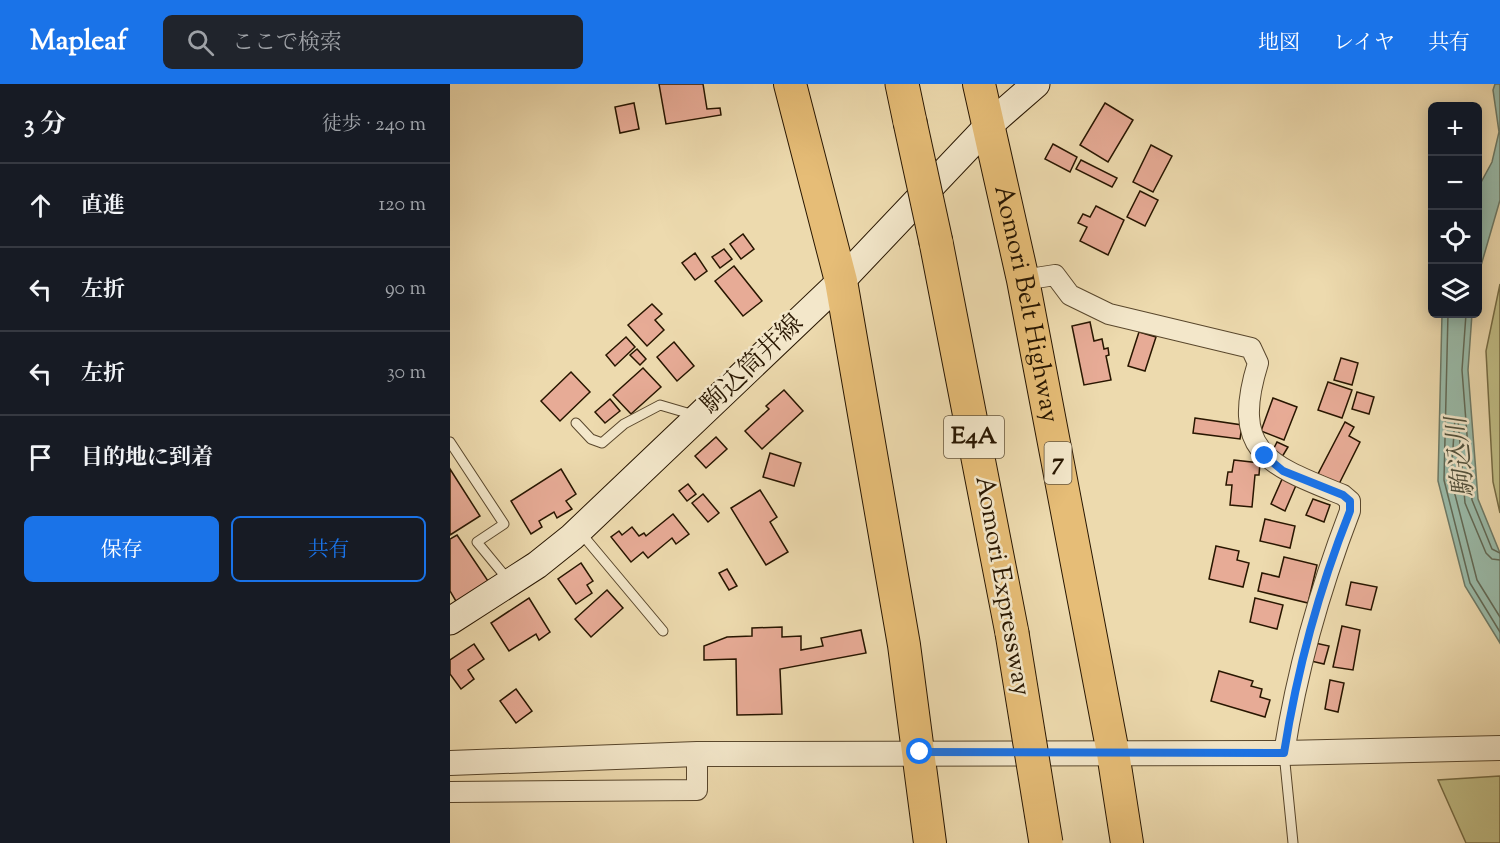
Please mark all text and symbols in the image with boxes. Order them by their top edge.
search box [163,15,583,69]
text: Mapleaf [30,22,127,62]
icon: search [184,26,217,59]
text: ここで検索 [232,28,342,60]
text: 地図 [1258,29,1300,59]
text: レイヤ [1333,29,1395,59]
text: 共有 [1428,29,1470,59]
map controls [1428,102,1482,318]
button: + [1428,102,1482,156]
text: 3 分 [24,107,66,144]
text: 徒歩 · 240 m [322,111,426,140]
button: − [1428,156,1482,210]
street label: Aomori Belt Highway [984,182,1068,426]
icon: ahead [24,189,57,222]
text: 直進 [81,191,125,223]
text: 120 m [378,191,426,220]
button: locate [1428,210,1482,264]
button: layers [1428,264,1482,318]
icon: left [24,273,57,306]
text: 左折 [81,275,125,307]
text: 90 m [385,275,426,304]
street label: 駒込筒井線 [693,307,813,423]
icon: left [24,357,57,390]
text: 左折 [81,359,125,391]
text: 30 m [387,359,426,388]
water label: 駒込川 [1438,412,1486,499]
road number: E4A [944,416,1004,458]
icon: arrive [24,441,57,474]
road number: 7 [1044,442,1072,484]
route end [1251,442,1277,468]
text: 目的地に到着 [81,443,213,475]
street label: Aomori Expressway [964,473,1040,699]
button: 保存 [24,516,219,582]
button: 共有 [231,516,426,582]
route start [906,738,932,764]

